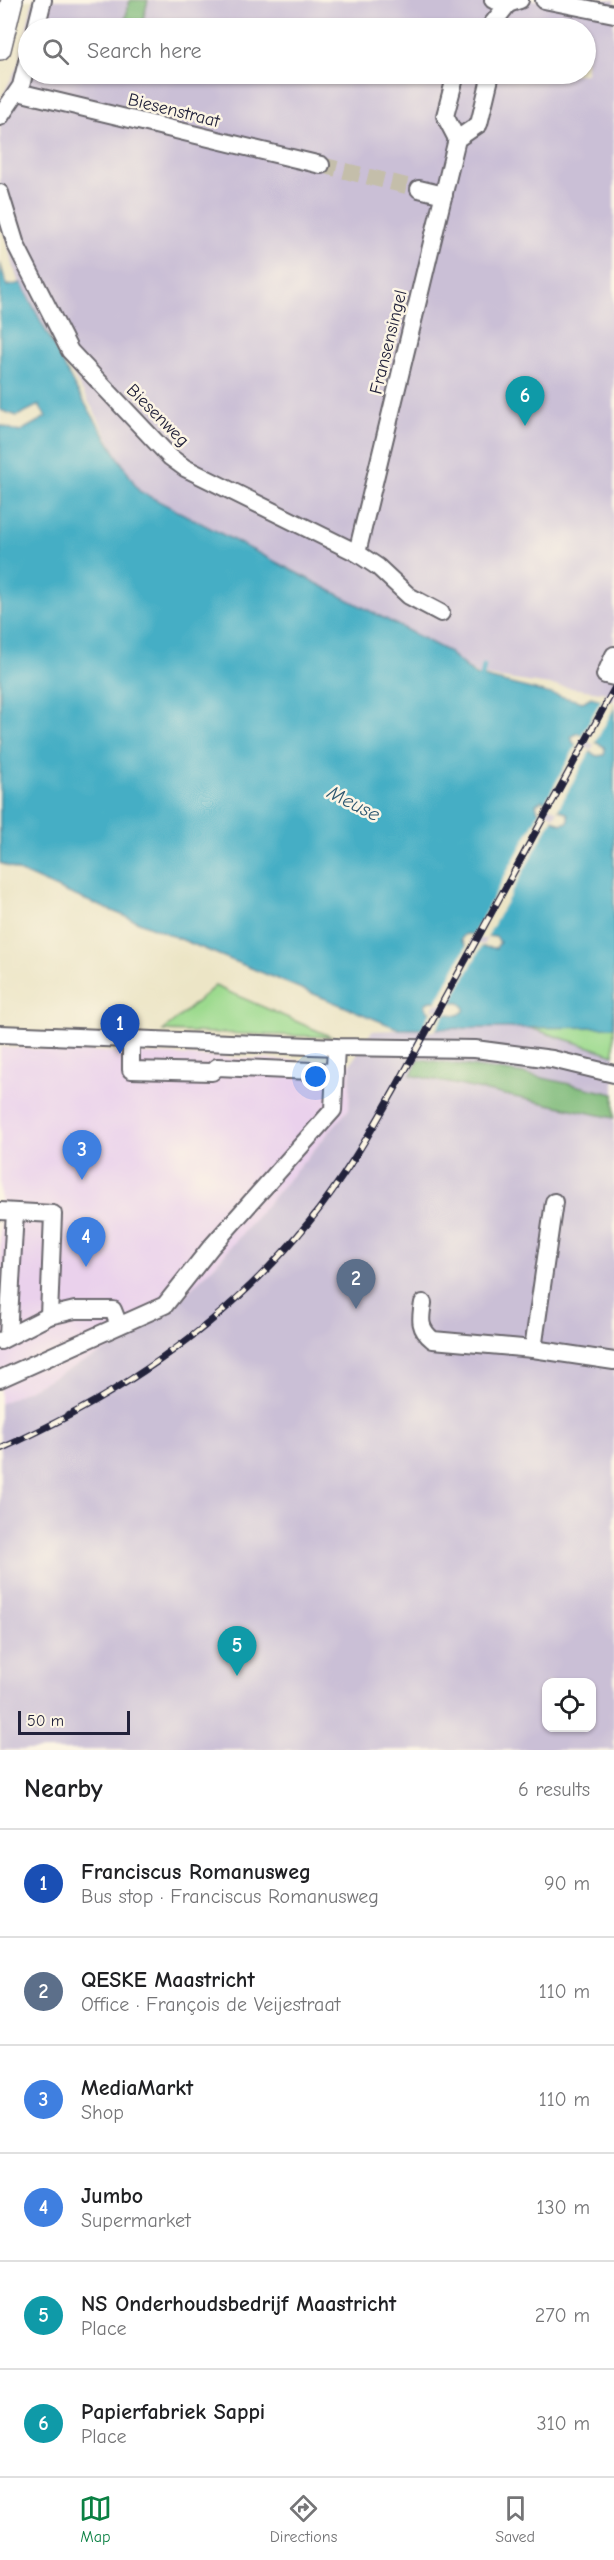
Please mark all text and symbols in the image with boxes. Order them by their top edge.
search box [18,18,596,84]
icon: search [39,35,72,68]
text: Search here [87,38,202,64]
street label: Biesenstraat [126,89,223,132]
street label: Fransensingel [365,288,412,397]
pin: 6 [506,376,544,426]
street label: Biesenweg [122,380,193,451]
water label: Meuse [323,780,384,826]
pin: 1 [100,1004,140,1054]
your location [301,1062,330,1091]
pin: 3 [62,1130,101,1180]
pin: 4 [66,1218,106,1267]
pin: 2 [336,1260,376,1309]
pin: 5 [218,1626,256,1676]
map controls [542,1678,596,1732]
button: locate [542,1678,596,1732]
scale bar [18,1708,130,1736]
text: 50 m [27,1712,64,1730]
text: Nearby [24,1774,103,1804]
text: 6 results [518,1778,590,1801]
text: Franciscus Romanusweg [81,1859,311,1885]
text: 1 [40,1872,47,1895]
text: 90 m [544,1872,590,1895]
text: Bus stop · Franciscus Romanusweg [81,1885,379,1908]
text: QESKE Maastricht [81,1967,255,1993]
text: 2 [39,1980,48,2003]
text: 110 m [539,1980,590,2003]
text: Office · François de Veijestraat [81,1993,340,2016]
text: MediaMarkt [81,2075,193,2101]
text: 3 [39,2088,48,2111]
text: 110 m [539,2088,590,2111]
text: Shop [81,2101,124,2124]
text: Jumbo [81,2183,143,2209]
text: 4 [39,2196,48,2219]
text: 130 m [537,2196,590,2219]
text: Supermarket [81,2209,191,2232]
text: NS Onderhoudsbedrijf Maastricht [81,2291,396,2317]
text: 5 [38,2304,49,2327]
text: 270 m [535,2304,590,2327]
text: Place [81,2317,127,2340]
text: Papierfabriek Sappi [81,2399,265,2425]
text: 6 [38,2412,49,2435]
text: 310 m [537,2412,590,2435]
text: Place [81,2425,127,2448]
tab: Map [79,2492,112,2546]
tab: Directions [270,2492,337,2546]
tab: Saved [495,2492,535,2546]

